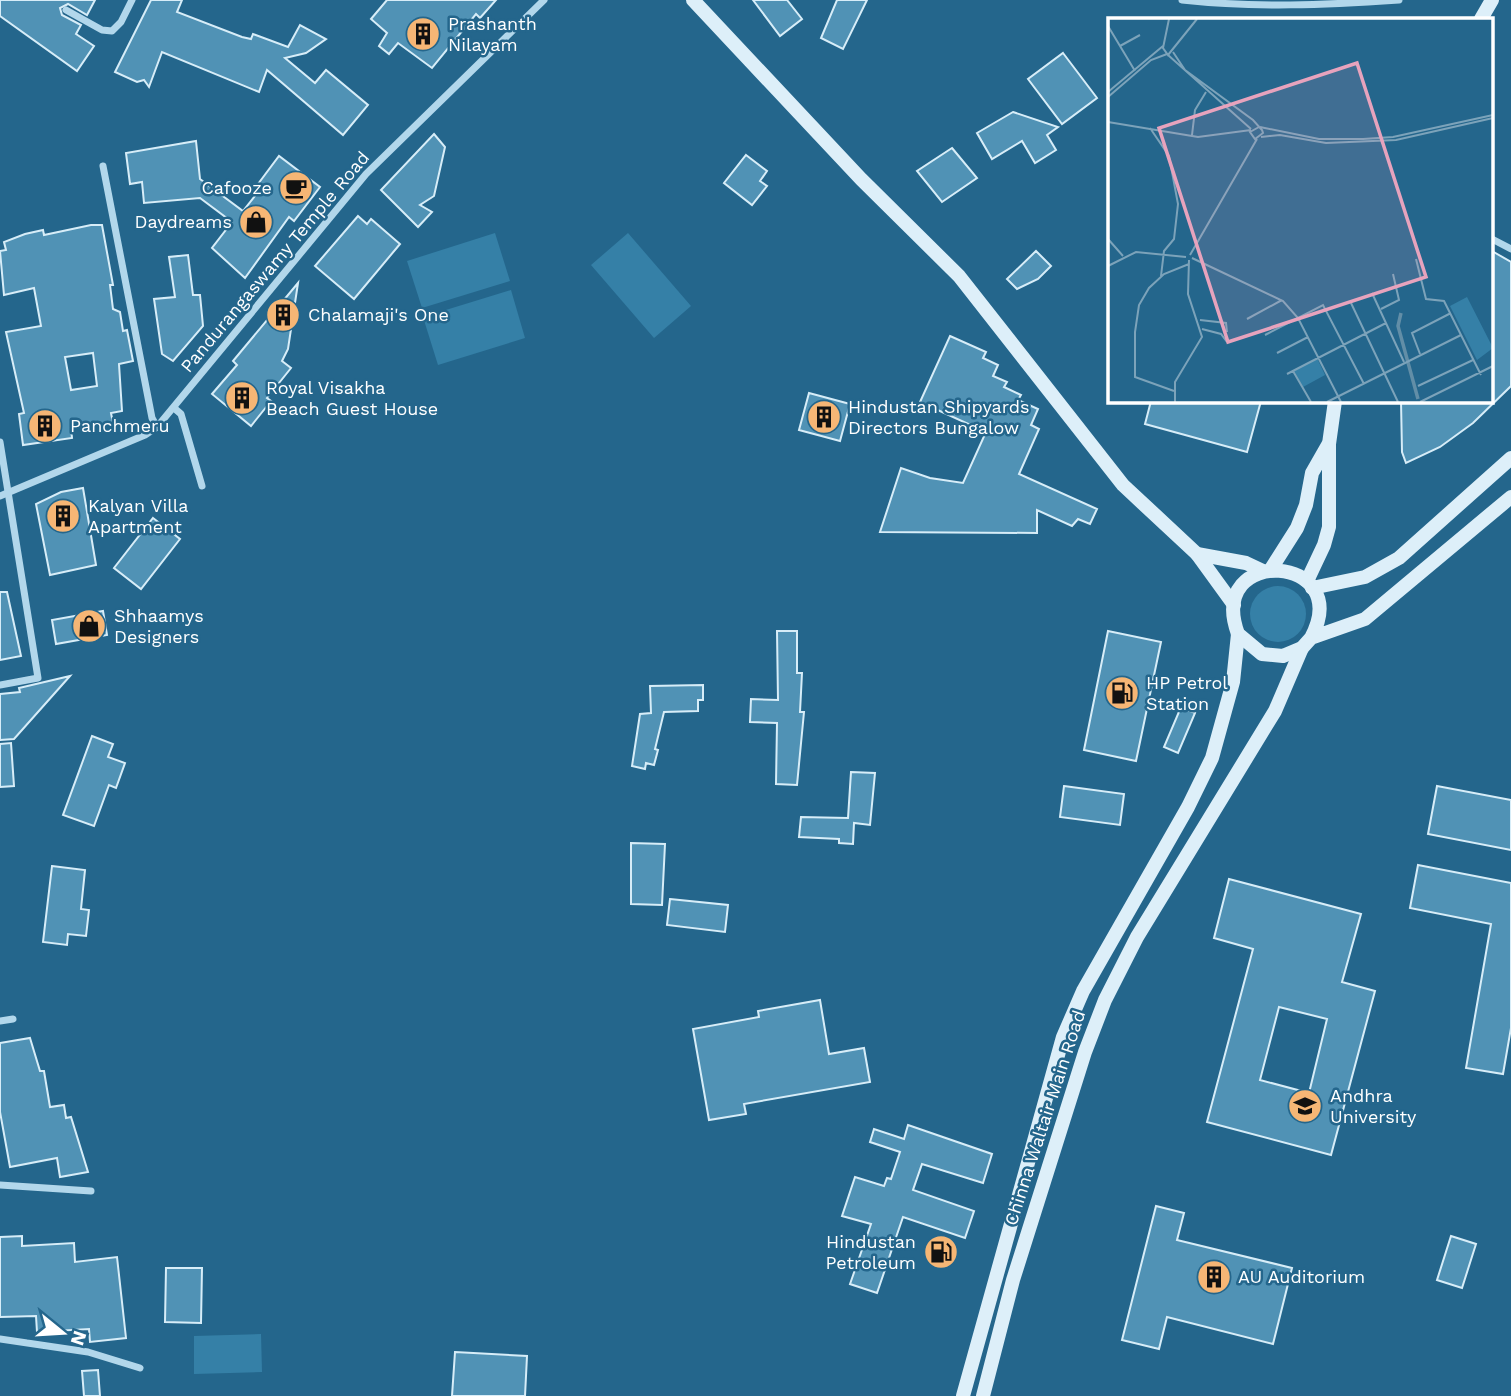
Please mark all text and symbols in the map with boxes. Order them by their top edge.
place label: Prashanth Nilayam [448,13,537,55]
building icon: Prashanth Nilayam [404,15,442,53]
inset map [1108,18,1494,402]
street label: Pandurangaswamy Temple Road [176,147,373,376]
cafe icon: Cafooze [277,169,315,207]
place label: Cafooze [201,177,272,198]
shop icon: Daydreams [237,203,275,241]
place label: Daydreams [135,211,232,232]
building icon: Chalamaji's One [264,296,302,334]
place label: Chalamaji's One [308,304,449,325]
place label: Royal Visakha Beach Guest House [266,377,438,419]
building icon: Royal Visakha Beach Guest House [223,379,261,417]
place label: Hindustan Shipyards Directors Bungalow [848,396,1030,438]
building icon: Hindustan Shipyards Directors Bungalow [805,398,843,436]
building icon: Panchmeru [26,407,64,445]
place label: Panchmeru [70,415,170,436]
place label: Kalyan Villa Apartment [88,495,188,537]
building icon: Kalyan Villa Apartment [44,497,82,535]
place label: Shhaamys Designers [114,605,204,647]
shop icon: Shhaamys Designers [70,607,108,645]
place label: HP Petrol Station [1146,672,1228,714]
fuel station icon: HP Petrol Station [1103,674,1141,712]
street label: Chinna Waltair Main Road [1000,1008,1089,1228]
place label: Andhra University [1330,1085,1417,1127]
school or university icon: Andhra University [1286,1087,1324,1125]
place label: Hindustan Petroleum [826,1231,916,1273]
fuel station icon: Hindustan Petroleum [922,1233,960,1271]
building icon: AU Auditorium [1195,1258,1233,1296]
place label: AU Auditorium [1238,1266,1365,1287]
north arrow [28,1298,98,1368]
text: N [66,1328,92,1348]

